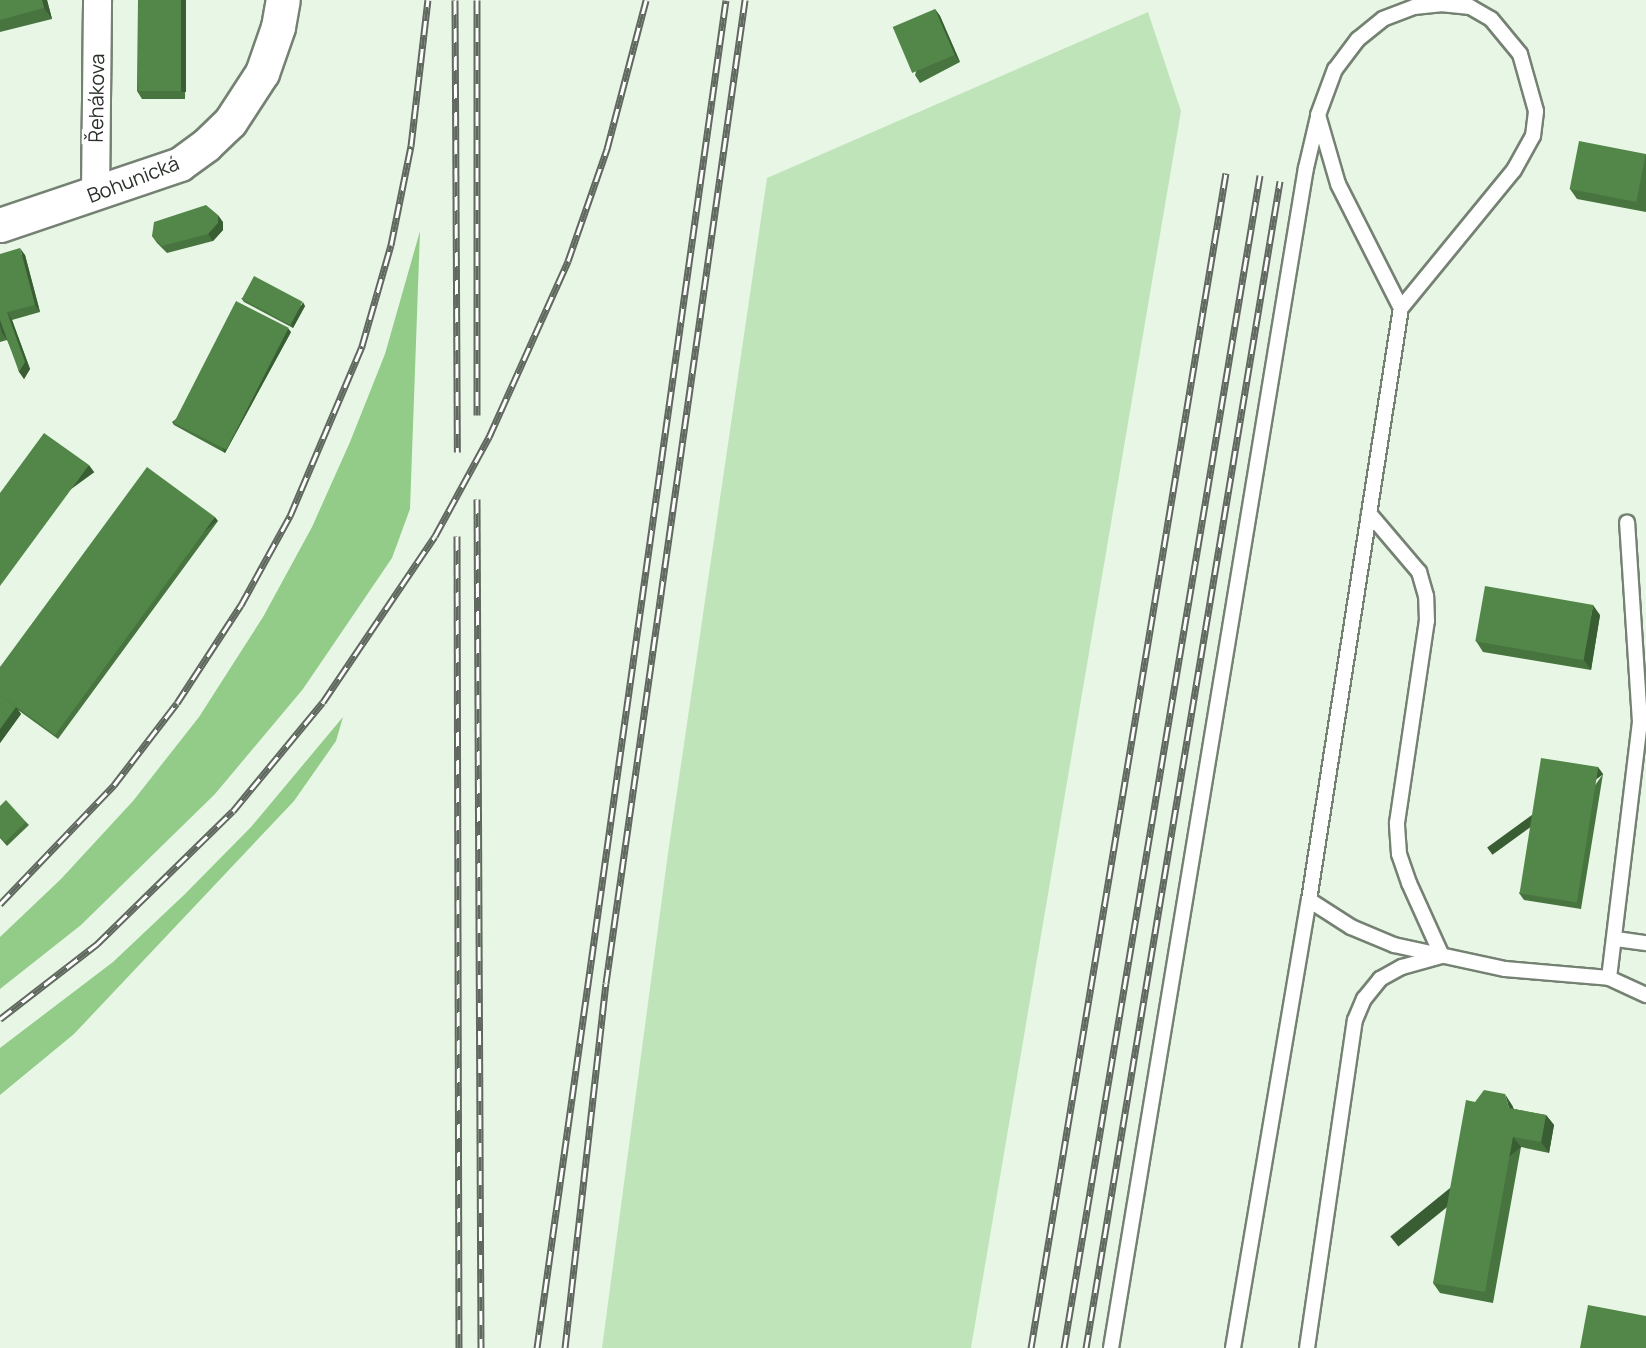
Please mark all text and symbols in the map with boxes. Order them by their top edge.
street label: Řehákova [83,53,109,143]
street label: Bohunická [84,151,182,207]

